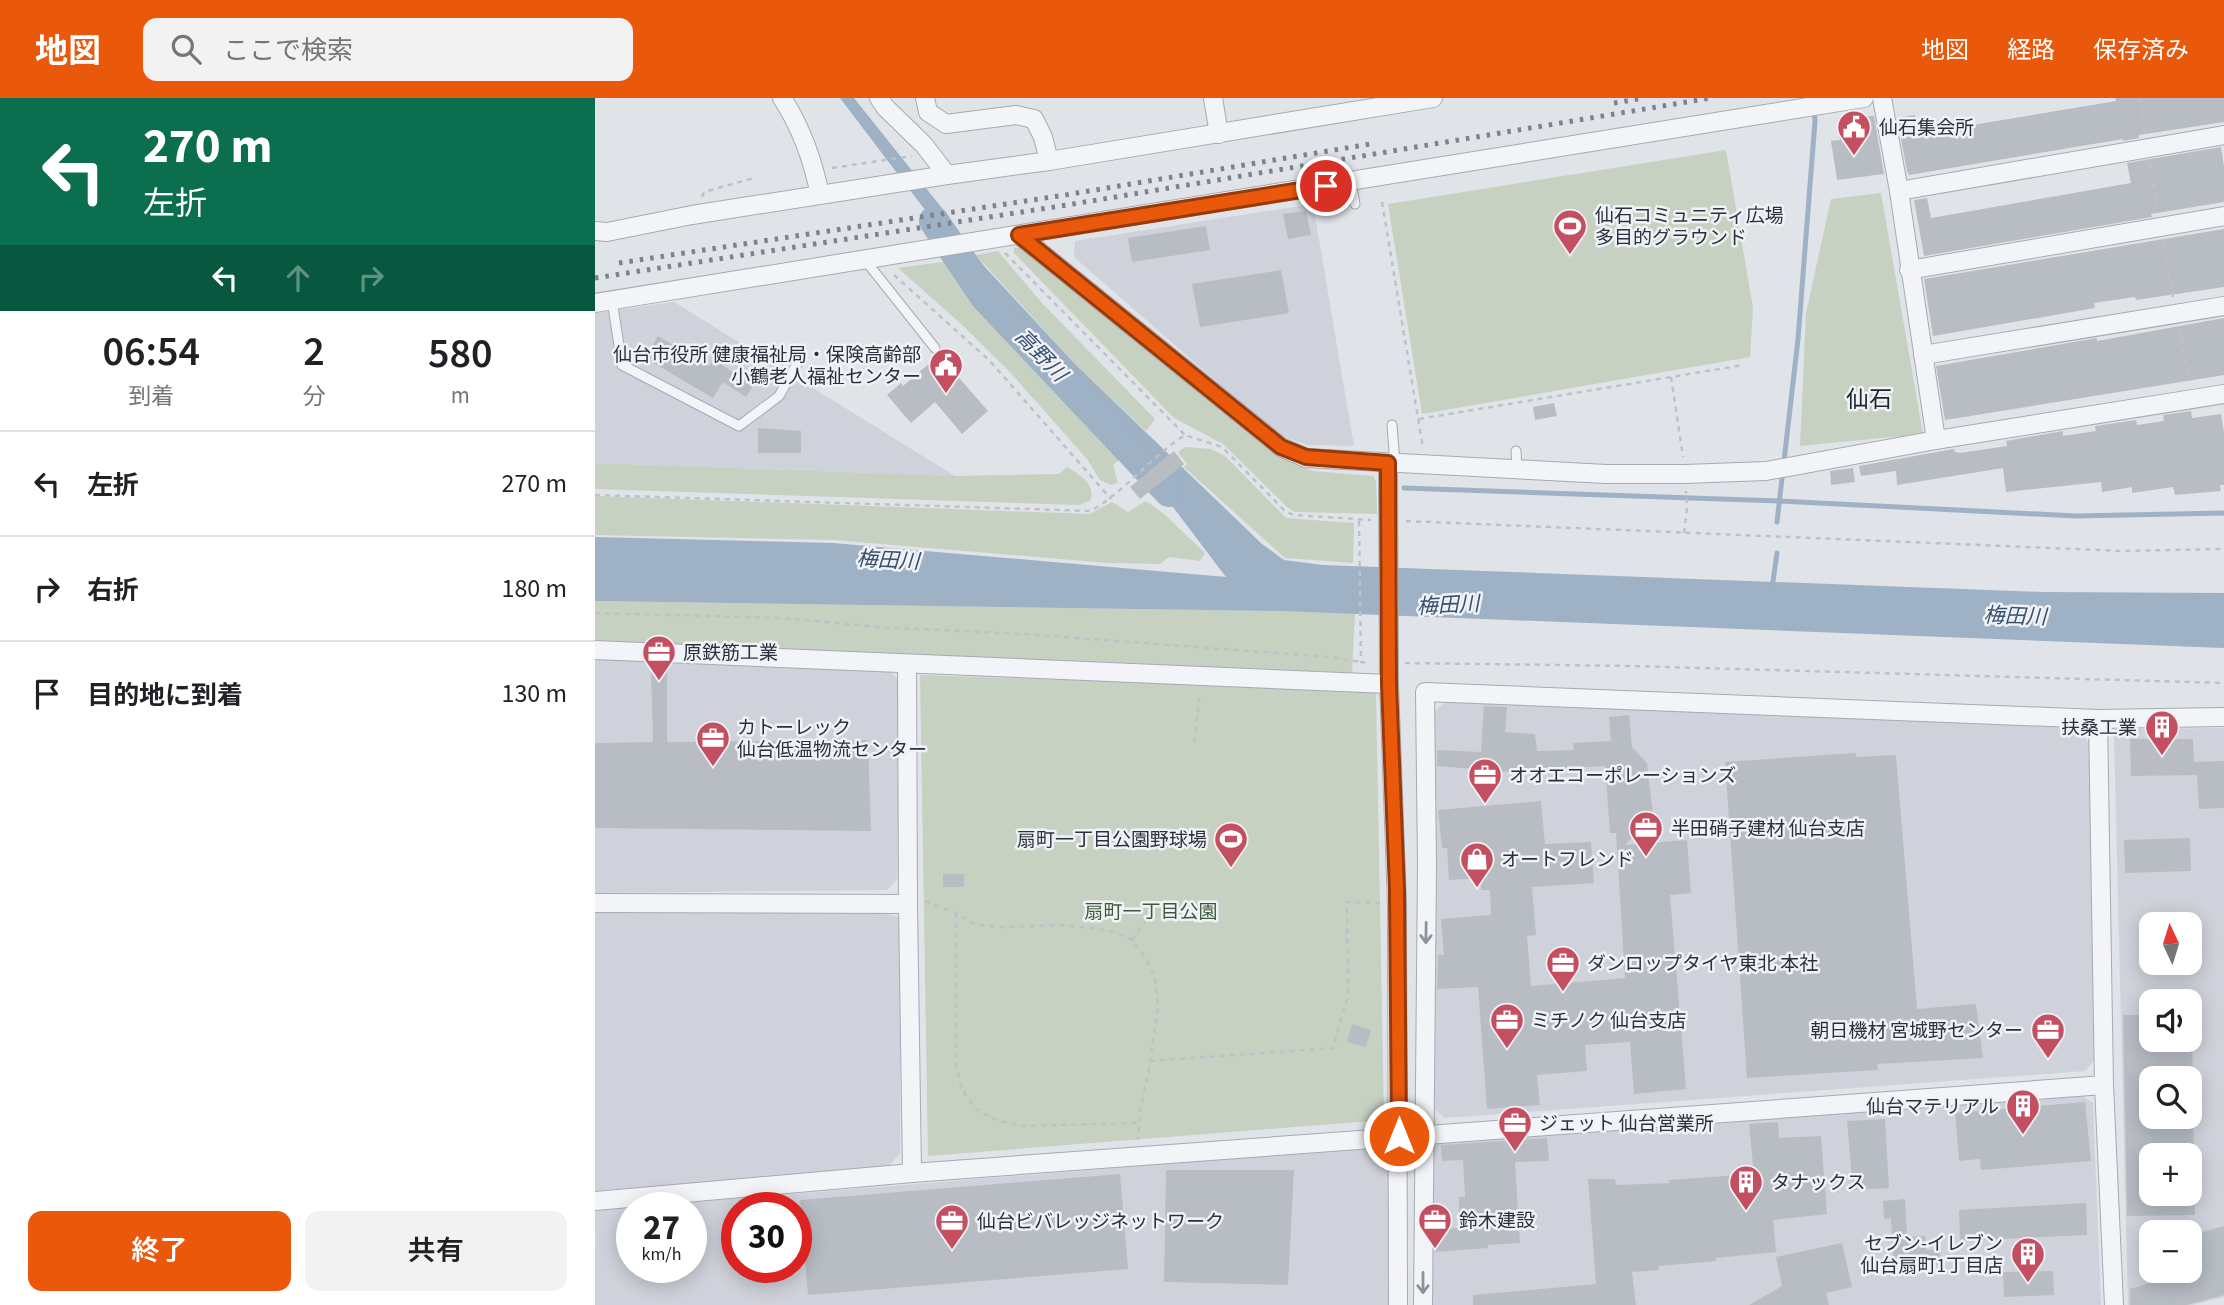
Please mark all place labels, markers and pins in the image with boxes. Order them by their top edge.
public building icon: 仙石集会所 [1835,108,1873,157]
place label: 仙石集会所 [1879,115,1974,142]
pin [1296,156,1356,216]
place label: 仙石コミュニティ広場 多目的グラウンド [1595,203,1784,252]
sports icon: 仙石コミュニティ広場 多目的グラウンド [1551,207,1589,256]
place label: 仙台市役所 健康福祉局・保険高齢部 小鶴老人福祉センター [613,342,921,391]
public building icon: 仙台市役所 健康福祉局・保険高齢部 小鶴老人福祉センター [927,346,965,395]
office icon: 原鉄筋工業 [640,633,678,682]
place label: 原鉄筋工業 [683,640,778,667]
building icon: 扶桑工業 [2143,708,2181,757]
place label: カトーレック 仙台低温物流センター [737,715,927,764]
place label: 扶桑工業 [2061,715,2137,742]
office icon: カトーレック 仙台低温物流センター [694,719,732,768]
office icon: オオエコーポレーションズ [1466,756,1504,805]
place label: オオエコーポレーションズ [1509,763,1736,790]
office icon: 半田硝子建材 仙台支店 [1627,809,1665,858]
place label: 半田硝子建材 仙台支店 [1671,816,1865,843]
sports icon: 扇町一丁目公園野球場 [1212,820,1250,869]
place label: 扇町一丁目公園野球場 [1017,827,1207,854]
shop icon: オートフレンド [1458,840,1496,889]
place label: オートフレンド [1501,847,1634,874]
office icon: ダンロップタイヤ東北 本社 [1544,944,1582,993]
place label: ダンロップタイヤ東北 本社 [1587,951,1818,978]
office icon: ミチノク 仙台支店 [1488,1001,1526,1050]
place label: ミチノク 仙台支店 [1531,1008,1686,1035]
office icon: 朝日機材 宮城野センター [2029,1011,2067,1060]
place label: 朝日機材 宮城野センター [1810,1018,2023,1045]
building icon: 仙台マテリアル [2004,1087,2042,1136]
place label: 仙台マテリアル [1866,1094,1999,1121]
office icon: ジェット 仙台営業所 [1496,1104,1534,1153]
place label: ジェット 仙台営業所 [1539,1111,1714,1138]
building icon: タナックス [1727,1163,1765,1212]
place label: タナックス [1771,1170,1865,1197]
office icon: 鈴木建設 [1416,1201,1454,1250]
office icon: 仙台ビバレッジネットワーク [933,1202,971,1251]
place label: 鈴木建設 [1459,1208,1535,1235]
place label: 仙台ビバレッジネットワーク [977,1209,1224,1236]
place label: セブン-イレブン 仙台扇町1丁目店 [1861,1231,2003,1280]
building icon: セブン-イレブン 仙台扇町1丁目店 [2009,1235,2047,1284]

